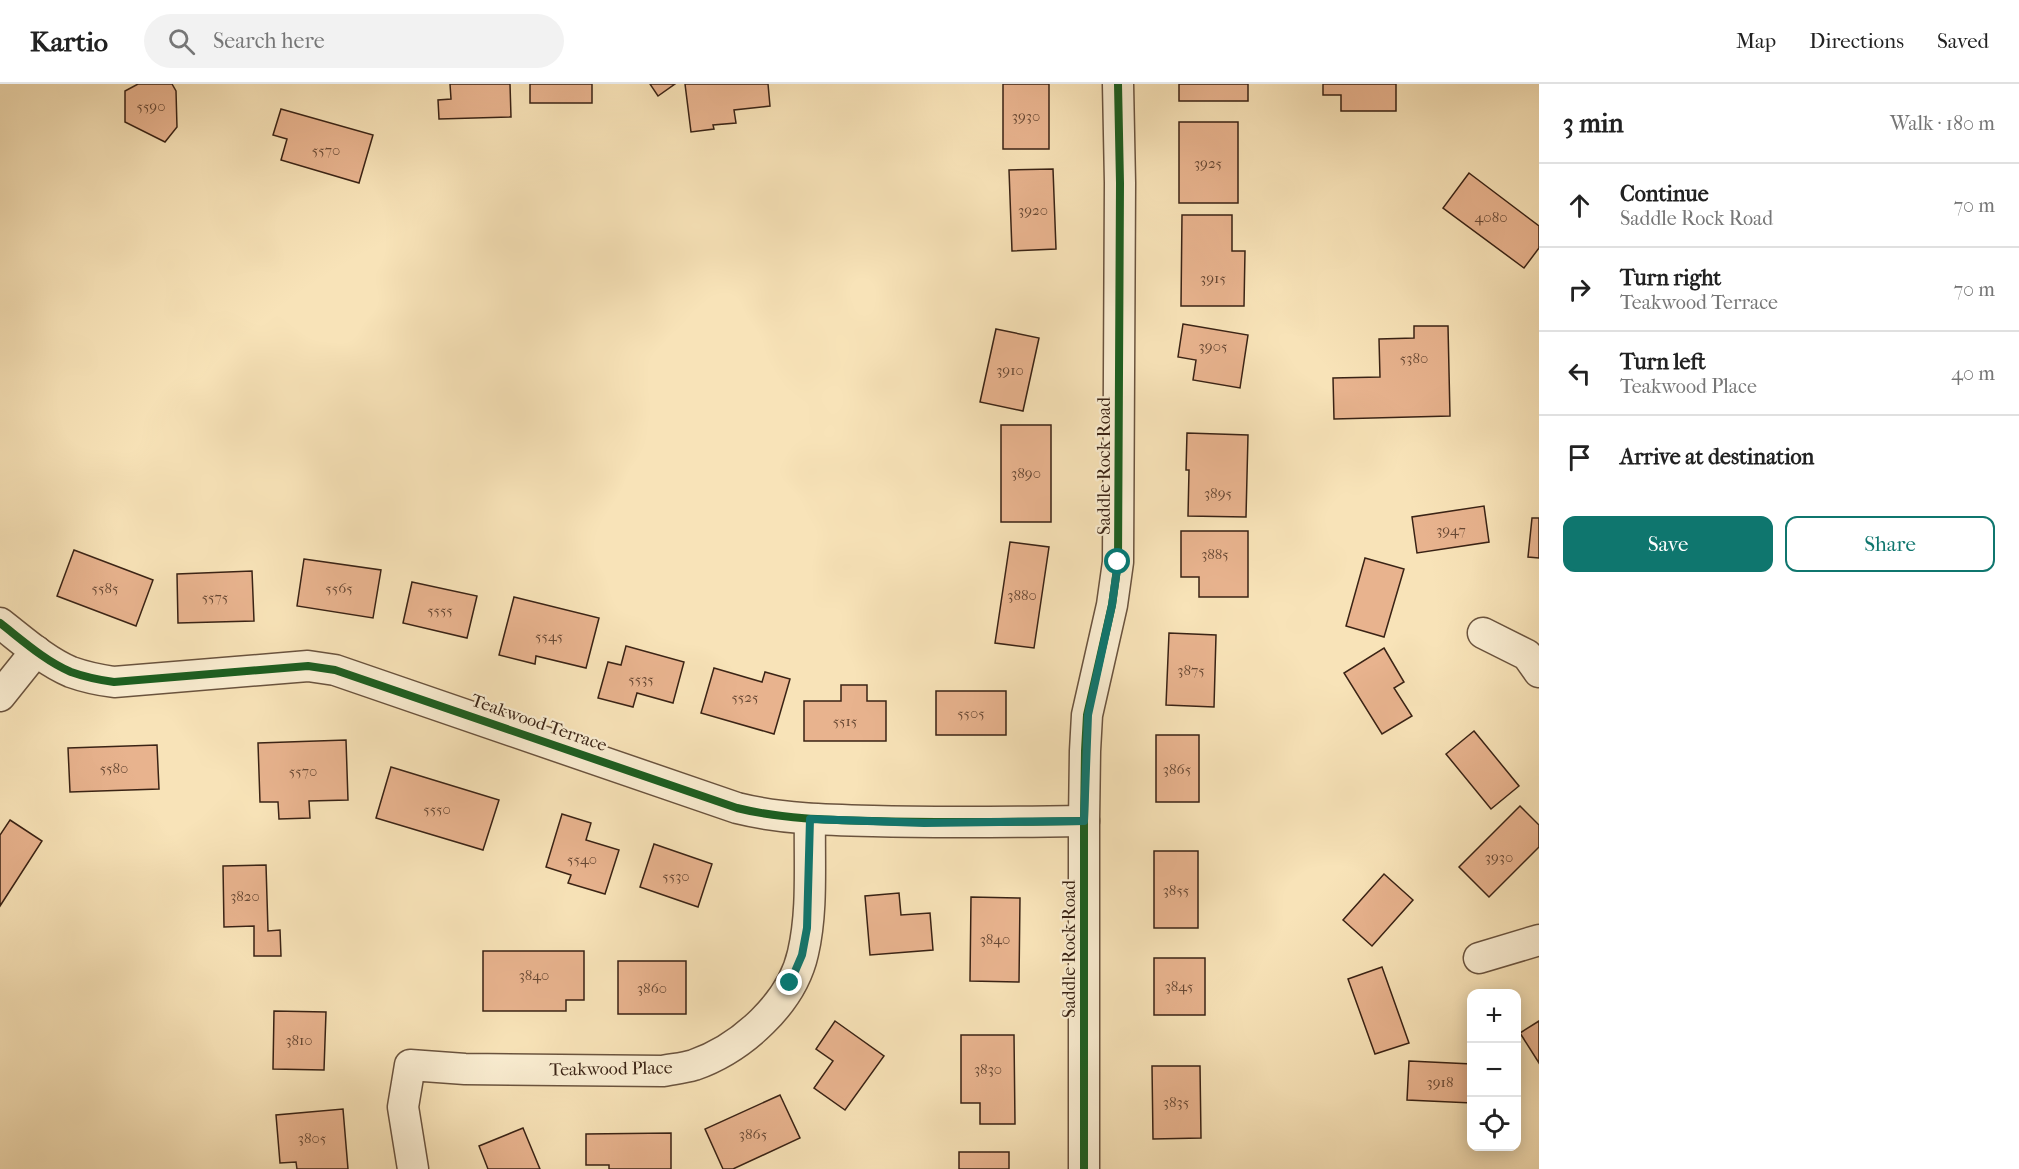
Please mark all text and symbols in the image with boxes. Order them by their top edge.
search box [144,14,564,68]
text: Kartio [30,25,108,58]
icon: search [165,25,198,58]
text: Search here [213,28,325,54]
text: Map [1736,29,1776,53]
text: Directions [1809,29,1904,53]
text: Saved [1937,29,1989,53]
house number: 5590 [136,97,166,115]
house number: 3930 [1012,107,1040,125]
text: 3 min [1563,108,1624,139]
text: Walk · 180 m [1890,112,1995,135]
house number: 5570 [312,141,340,159]
house number: 3925 [1194,154,1222,172]
text: Continue [1620,181,1709,207]
icon: ahead [1563,189,1596,222]
text: 70 m [1953,194,1995,217]
house number: 3920 [1018,201,1048,219]
text: Saddle Rock Road [1620,207,1773,230]
house number: 4080 [1475,208,1507,226]
text: Turn right [1620,265,1721,291]
house number: 3915 [1200,269,1226,287]
icon: right [1563,273,1596,306]
text: 70 m [1953,278,1995,301]
text: Teakwood Terrace [1620,291,1778,314]
house number: 3905 [1199,337,1227,355]
house number: 5380 [1400,349,1428,367]
text: Turn left [1620,349,1706,375]
icon: left [1563,357,1596,390]
house number: 3910 [996,361,1024,379]
text: 40 m [1951,362,1995,385]
text: Teakwood Place [1620,375,1757,398]
street label: Saddle Rock Road [1094,397,1115,535]
icon: arrive [1563,441,1596,474]
text: Arrive at destination [1620,444,1814,470]
house number: 3890 [1011,464,1041,482]
house number: 3895 [1204,484,1232,502]
button: Save [1563,516,1773,572]
button: Share [1785,516,1995,572]
house number: 3947 [1436,521,1466,539]
house number: 3885 [1201,545,1229,563]
route start [1104,548,1130,574]
house number: 5585 [92,579,118,597]
house number: 5565 [325,579,353,597]
house number: 3880 [1007,586,1037,604]
house number: 5575 [202,588,228,606]
house number: 5555 [427,601,453,619]
house number: 5545 [535,627,563,645]
house number: 3875 [1177,661,1205,679]
house number: 5535 [628,670,654,688]
house number: 5525 [731,688,759,706]
street label: Teakwood Terrace [468,690,610,756]
house number: 5505 [957,704,985,722]
house number: 5515 [833,712,857,730]
house number: 5580 [100,759,128,777]
house number: 3865 [1163,760,1191,778]
house number: 5570 [289,762,317,780]
house number: 5550 [423,800,451,818]
house number: 3930 [1485,848,1513,866]
house number: 5540 [567,850,597,868]
house number: 5530 [662,867,690,885]
street label: Saddle Rock Road [1059,880,1080,1018]
house number: 3855 [1163,881,1189,899]
house number: 3820 [230,887,260,905]
house number: 3840 [980,930,1010,948]
house number: 3840 [519,966,549,984]
route end [776,969,802,995]
house number: 3845 [1165,977,1193,995]
house number: 3860 [637,979,667,997]
map controls [1467,989,1521,1151]
button: + [1467,989,1521,1043]
house number: 3810 [285,1031,313,1049]
button: − [1467,1043,1521,1097]
street label: Teakwood Place [549,1057,673,1081]
house number: 3830 [974,1060,1002,1078]
house number: 3918 [1427,1073,1453,1091]
house number: 3835 [1163,1093,1189,1111]
button: locate [1467,1097,1521,1151]
house number: 3865 [739,1125,767,1143]
house number: 3805 [298,1129,326,1147]

